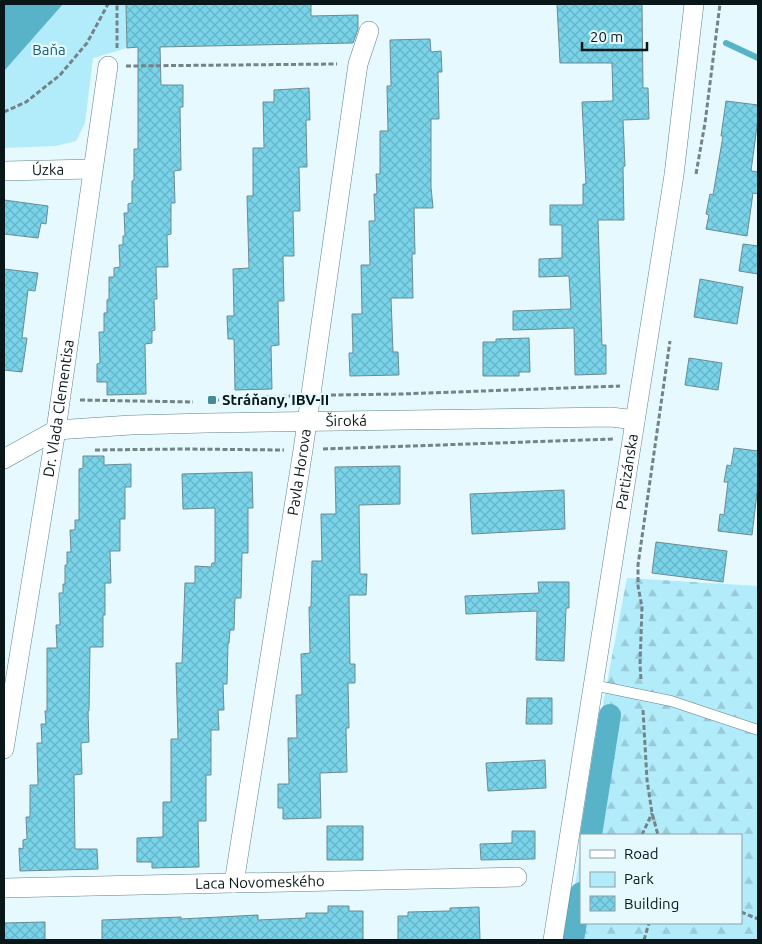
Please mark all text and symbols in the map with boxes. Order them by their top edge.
scale bar [582,20,647,52]
text: 20 m [590,28,623,45]
park label: Baňa [32,41,66,58]
street label: Úzka [32,161,64,178]
street label: Dr. Vlada Clementisa [39,338,77,478]
place label: Stráňany, IBV-II [222,391,329,408]
marker: Stráňany, IBV-II [206,394,218,406]
street label: Široká [325,412,367,429]
street label: Pavla Horova [284,428,314,517]
street label: Partizánska [612,432,641,511]
legend [580,834,742,924]
text: Road [624,845,659,862]
text: Park [624,870,654,887]
street label: Laca Novomeského [195,872,325,892]
text: Building [624,895,679,912]

